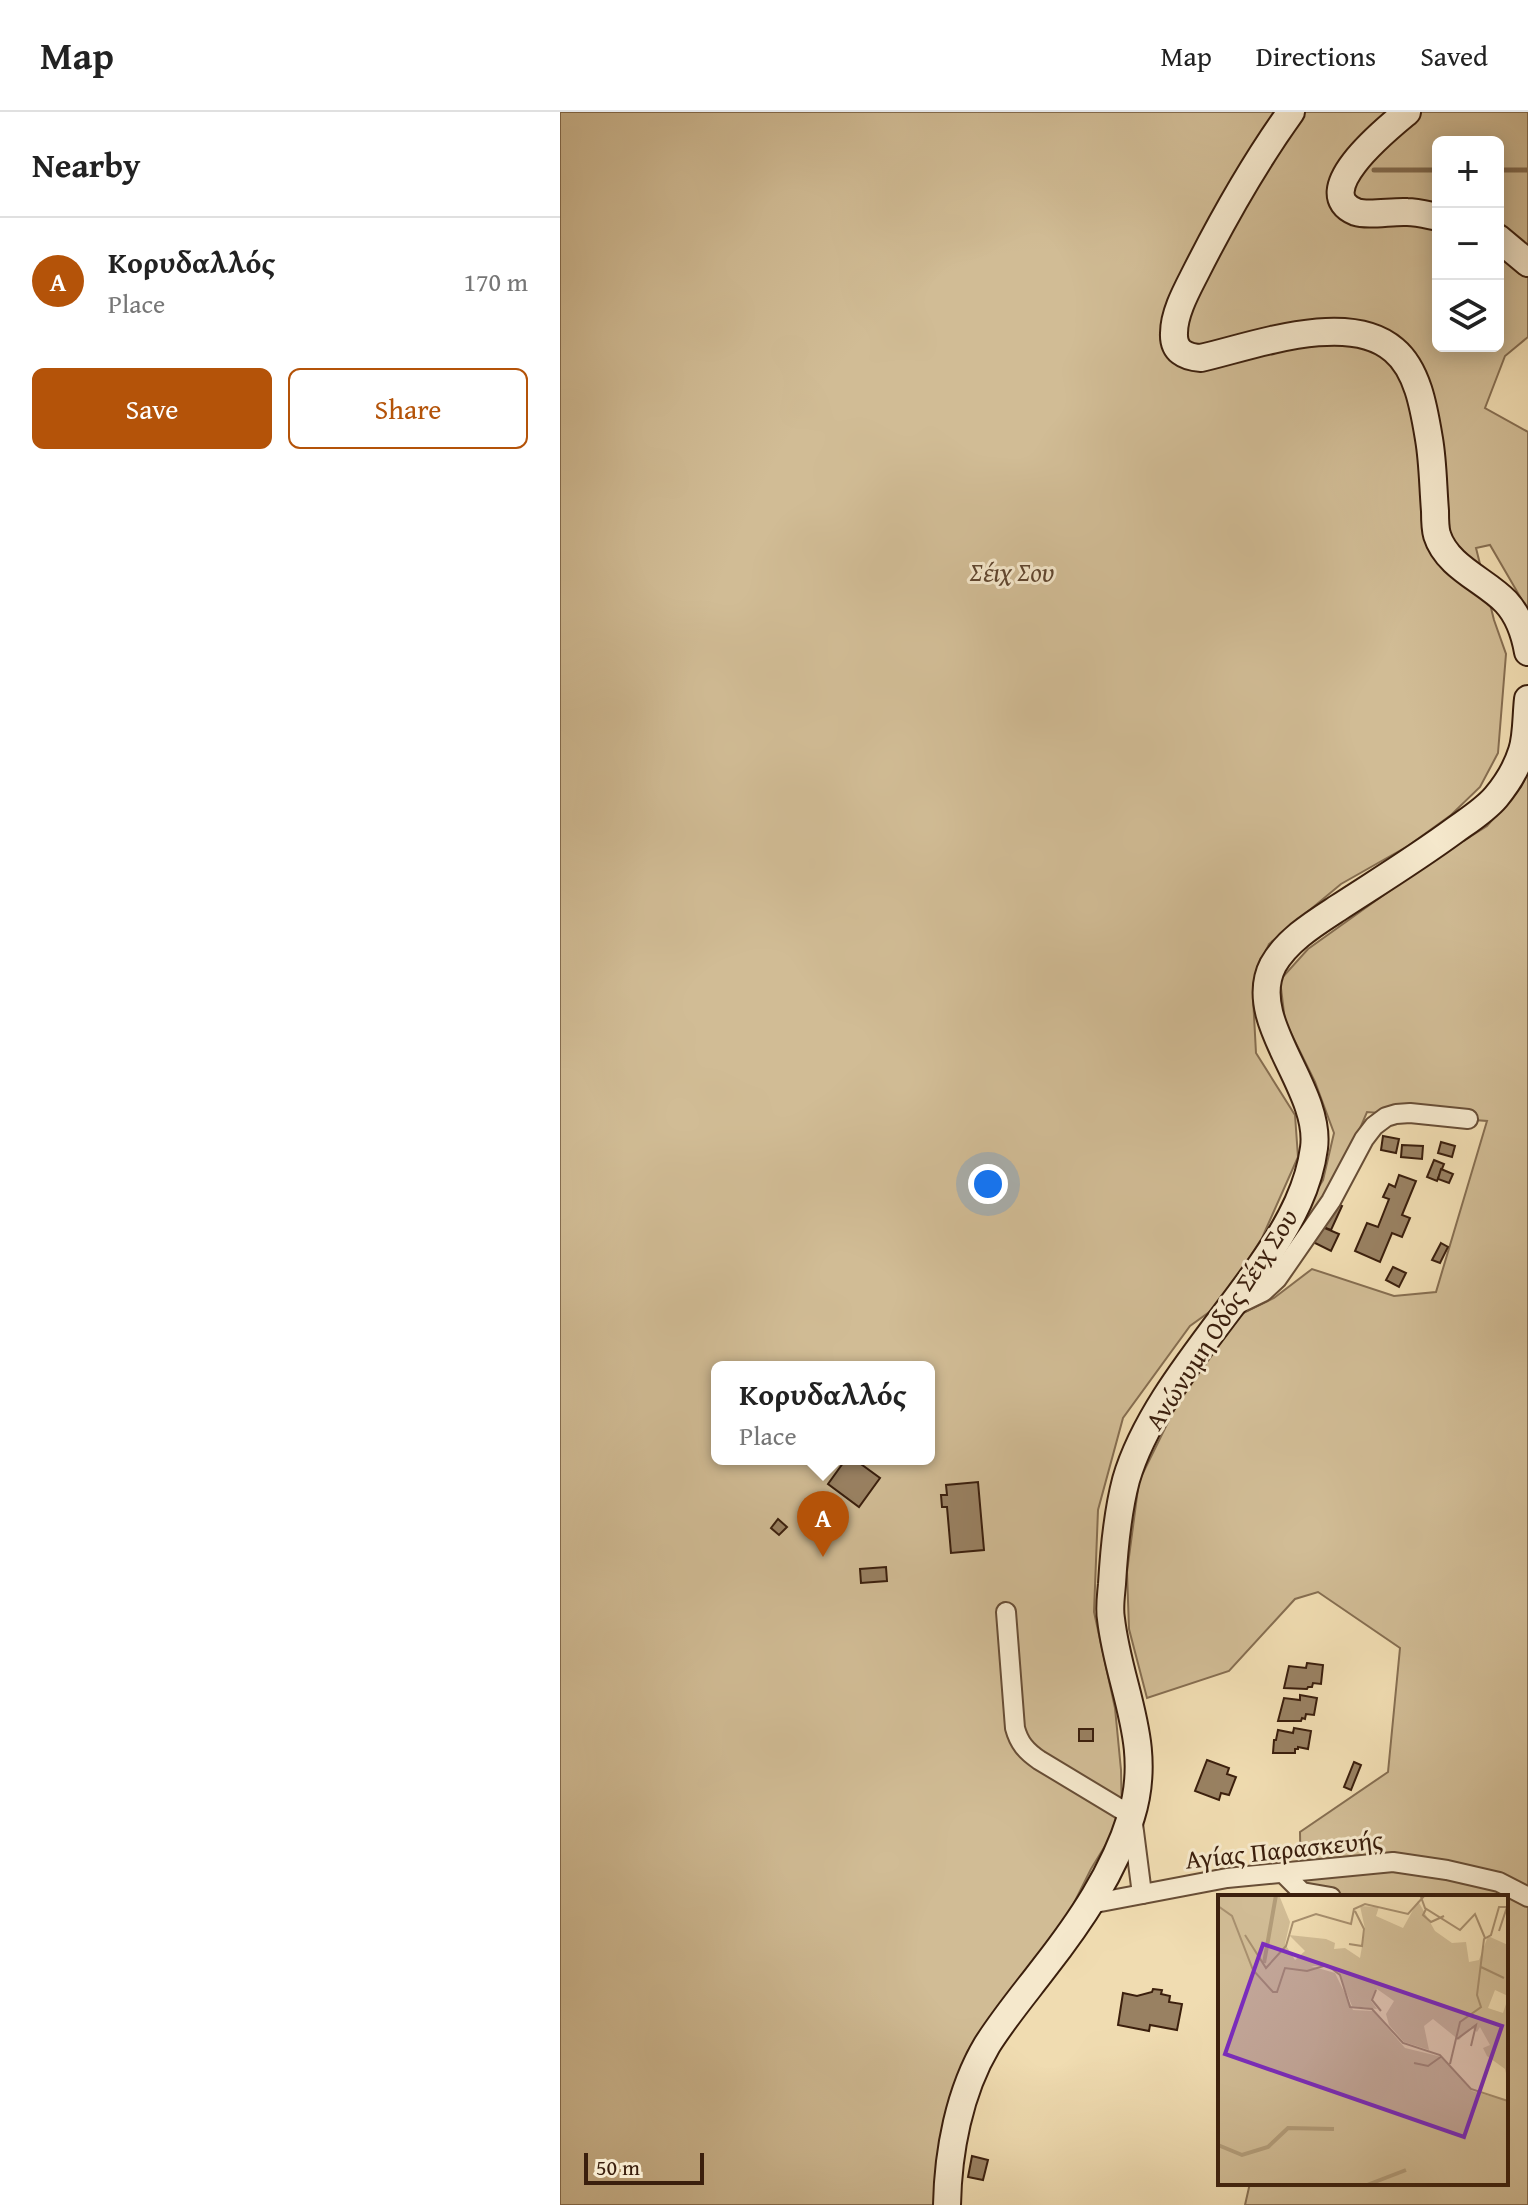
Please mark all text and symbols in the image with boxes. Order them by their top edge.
text: Map [40,27,114,83]
text: Map [1160,35,1212,76]
text: Directions [1256,35,1376,76]
text: Saved [1420,35,1488,76]
map controls [1432,136,1504,352]
button: + [1432,136,1504,208]
text: Nearby [32,140,141,189]
button: − [1432,208,1504,280]
text: Κορυδαλλός [108,240,275,284]
text: A [50,262,66,301]
text: 170 m [463,262,528,301]
button: layers [1432,280,1504,352]
text: Place [108,284,165,323]
button: Save [32,368,272,449]
button: Share [288,368,528,449]
park label: Σέιχ Σου [970,552,1054,591]
your location [968,1164,1008,1204]
street label: Ανώνυμη Οδός Σέιχ Σου [1135,1201,1307,1437]
popup [711,1361,935,1465]
text: Κορυδαλλός [739,1372,907,1416]
text: Place [739,1416,797,1455]
pin: A [797,1491,849,1557]
street label: Αγίας Παρασκευής [1183,1819,1385,1879]
inset map [1218,1895,1508,2185]
scale bar [584,2149,704,2185]
text: 50 m [596,2151,640,2183]

